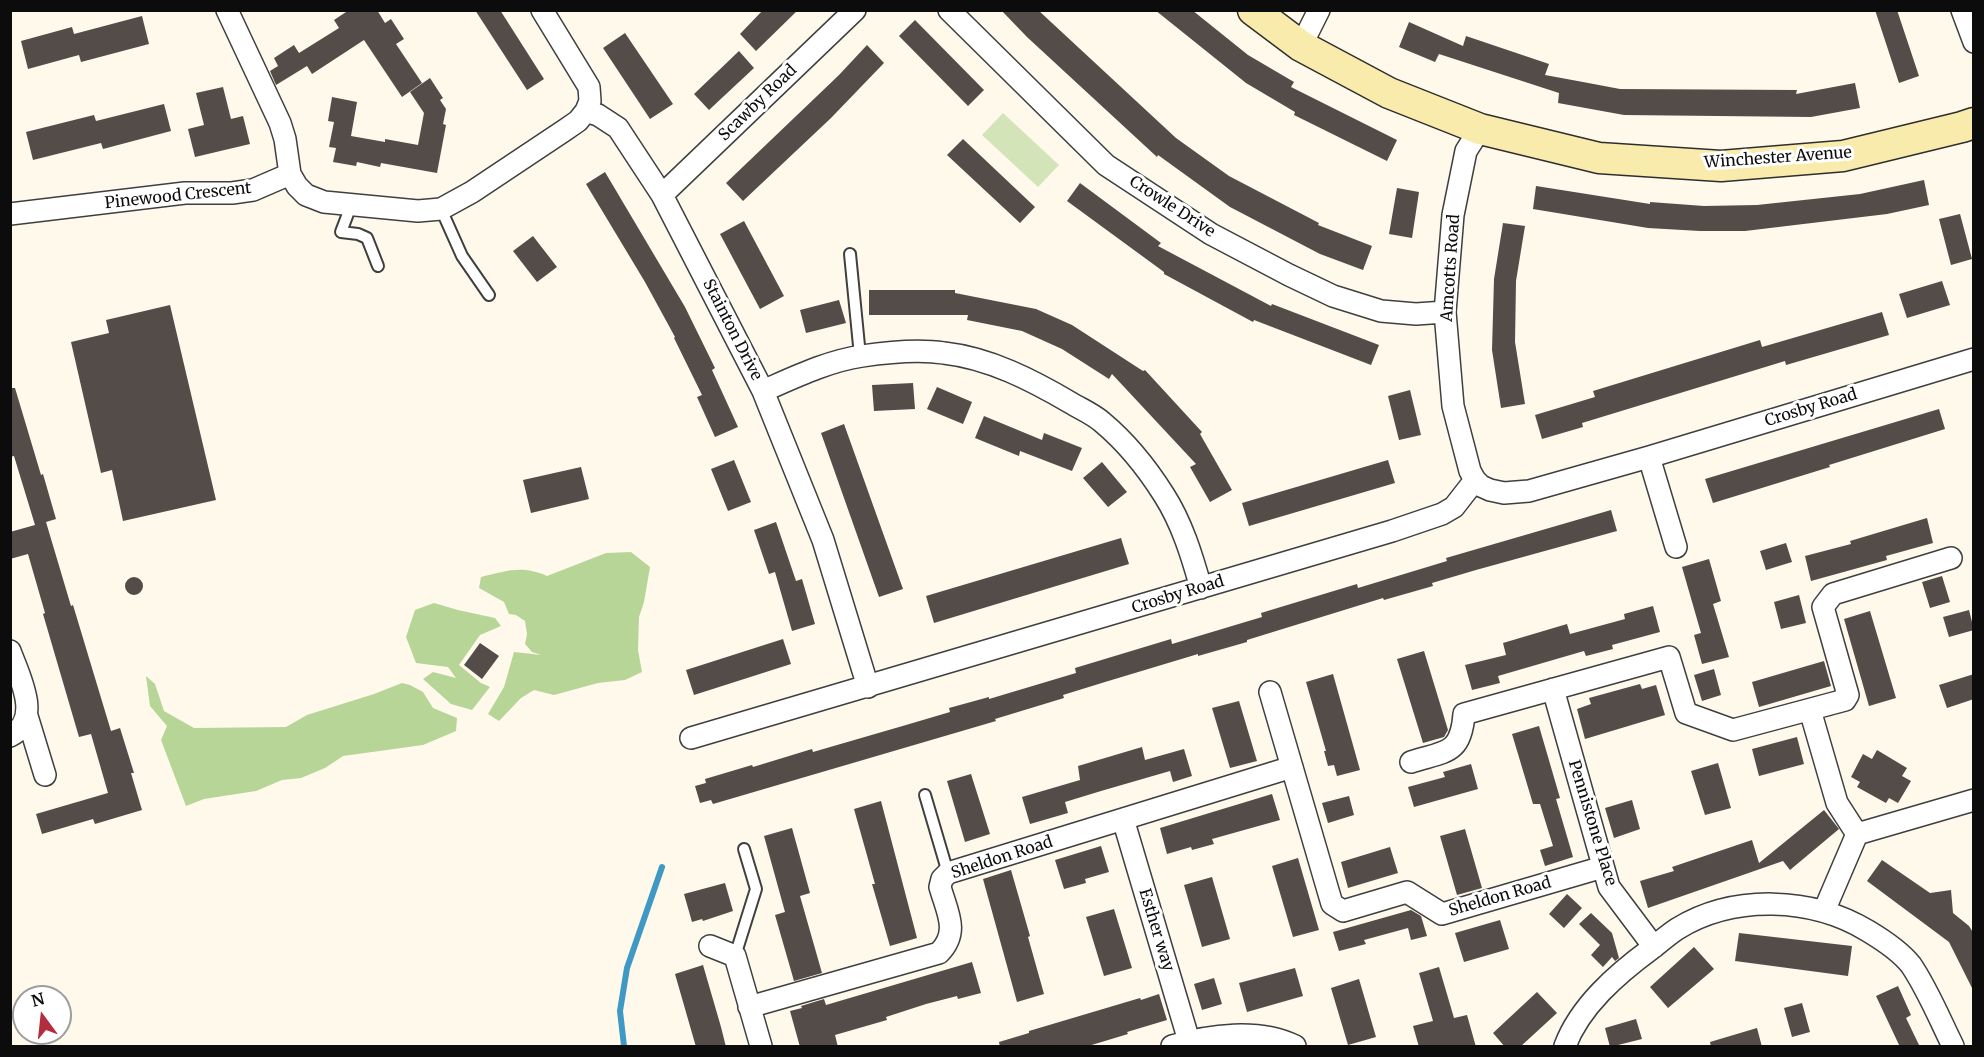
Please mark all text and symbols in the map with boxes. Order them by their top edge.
street label: Scawby Road [715,61,801,145]
street label: Winchester Avenue [1704,143,1852,173]
street label: Crowle Drive [1126,172,1218,242]
street label: Pinewood Crescent [104,179,252,213]
street label: Amcotts Road [1438,214,1464,322]
street label: Stainton Drive [698,276,766,384]
street label: Crosby Road [1763,385,1859,431]
street label: Crosby Road [1130,572,1226,618]
street label: Pennistone Place [1564,758,1620,888]
street label: Sheldon Road [949,833,1055,883]
street label: Sheldon Road [1447,873,1553,921]
street label: Esther way [1134,886,1178,974]
north arrow [12,985,72,1045]
text: N [29,988,47,1011]

